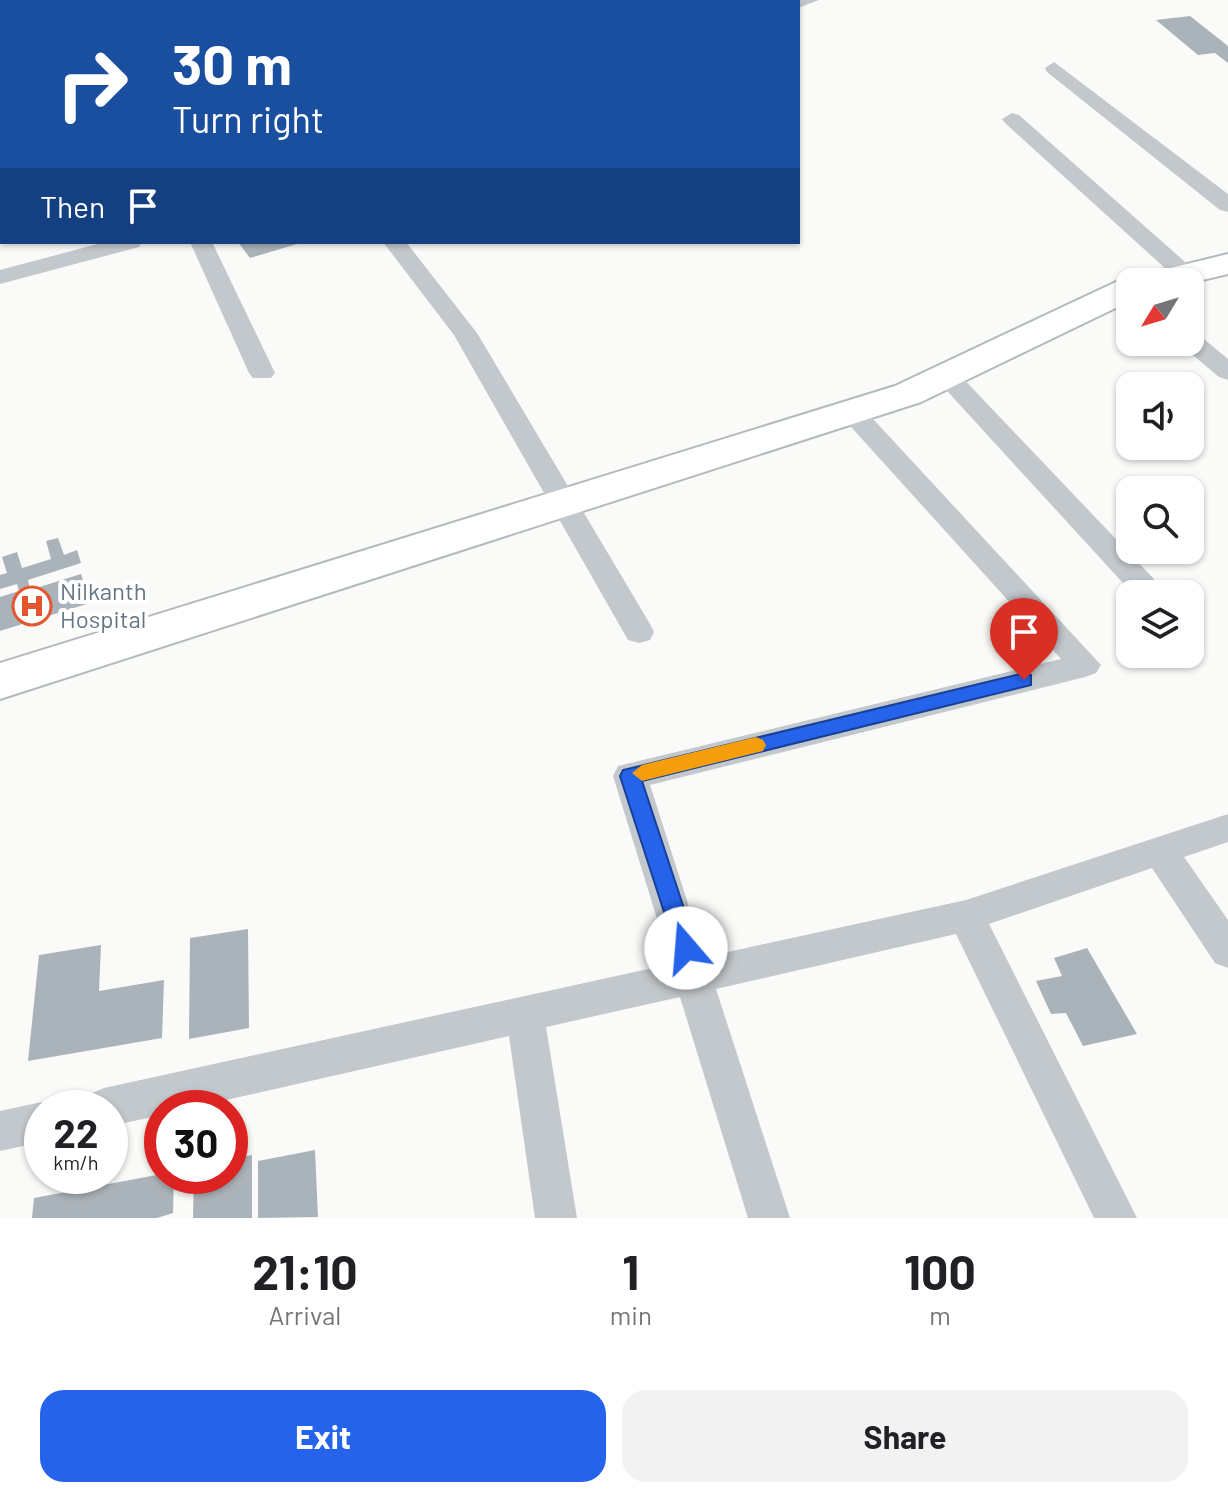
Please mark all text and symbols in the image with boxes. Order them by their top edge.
text: 30 m [172,29,292,96]
icon: right [40,32,144,136]
text: Turn right [172,97,324,140]
icon: arrive [121,184,165,228]
text: Then [40,188,105,224]
north arrow [1116,268,1204,356]
map controls [1116,268,1204,668]
button: sound [1116,372,1204,460]
button: search [1116,476,1204,564]
place label: Nilkanth Hospital [60,576,147,633]
button: layers [1116,580,1204,668]
hospital icon: Nilkanth Hospital [11,585,53,627]
pin [990,598,1058,680]
icon: arrive [1002,610,1046,654]
position arrow [644,906,728,990]
speed limit sign: 30 [144,1090,248,1194]
text: 22 [54,1108,98,1156]
text: km/h [53,1150,99,1174]
text: 21:10 [252,1242,358,1300]
text: 1 [622,1242,639,1300]
text: 100 [904,1242,976,1300]
text: Arrival [269,1299,341,1330]
text: min [610,1299,652,1330]
text: m [929,1299,951,1330]
button: Exit [40,1390,606,1482]
button: Share [622,1390,1188,1482]

